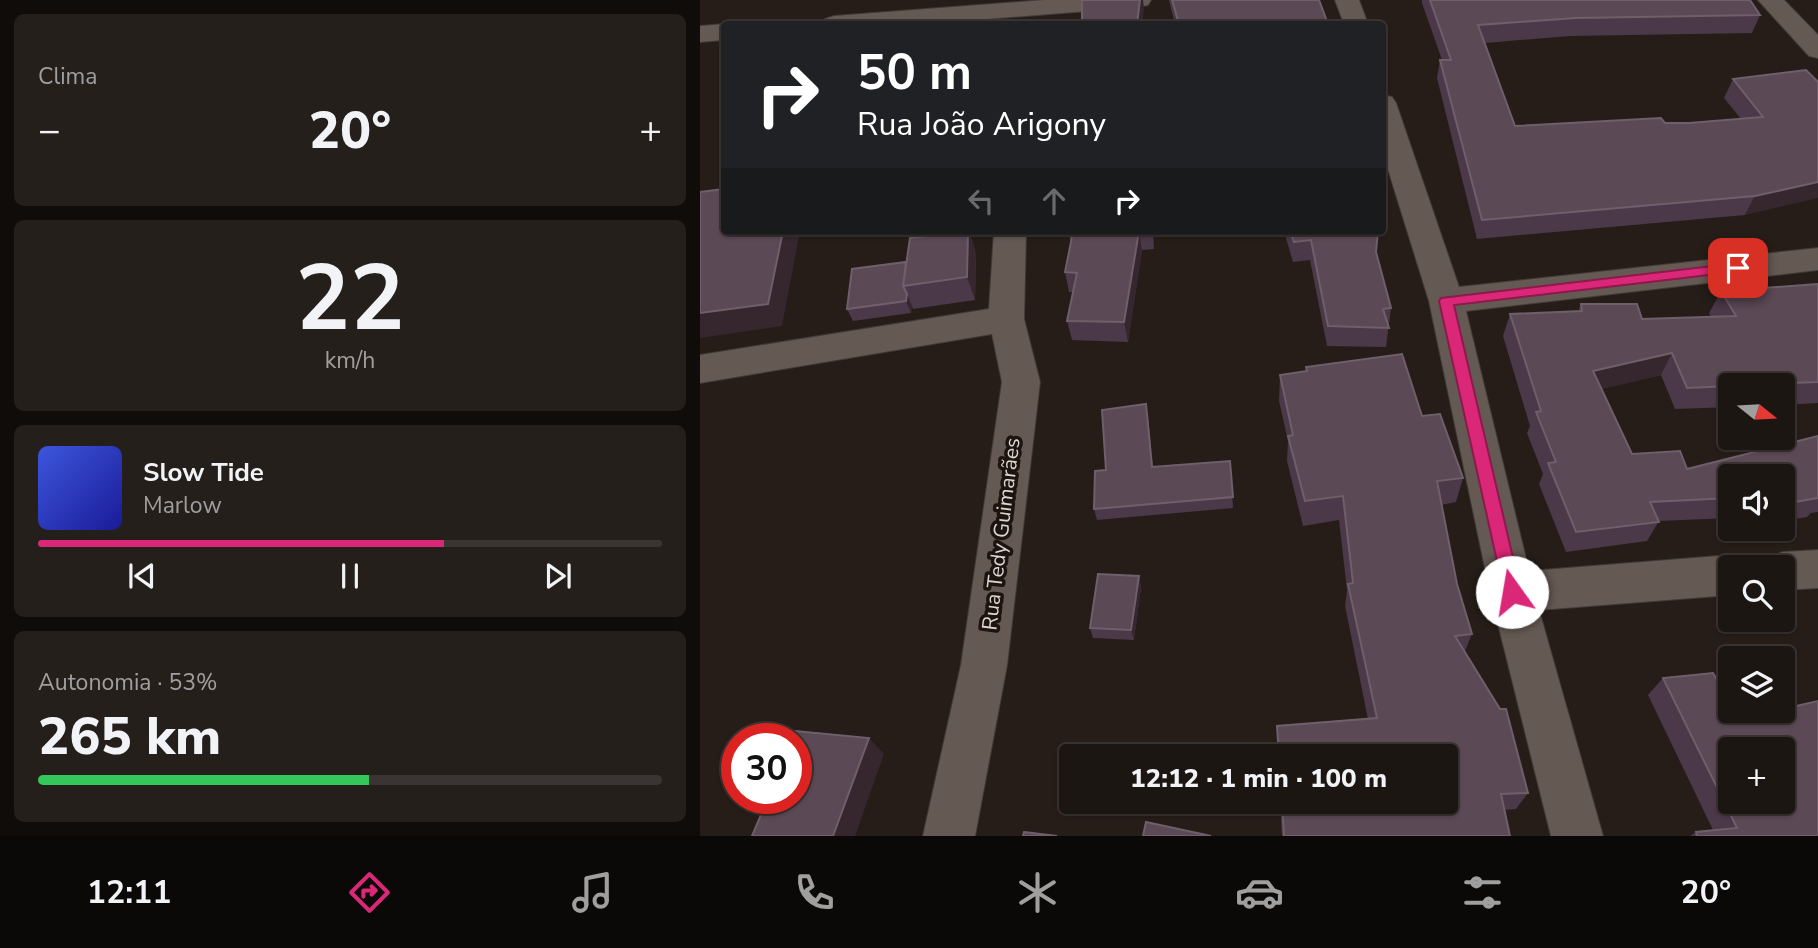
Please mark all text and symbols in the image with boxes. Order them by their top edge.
text: 50 m [857,39,972,106]
icon: right [742,49,833,140]
text: Clima [38,61,98,92]
text: 20° [309,95,391,166]
text: Rua João Arigony [857,103,1106,146]
text: − [38,105,61,156]
text: + [639,105,662,156]
icon: left [962,182,1000,220]
icon: ahead [1035,182,1073,220]
icon: right [1108,182,1146,220]
text: 22 [295,237,405,361]
pin [1708,238,1768,298]
icon: arrive [1719,249,1757,287]
text: km/h [325,345,375,376]
north arrow [1718,373,1796,450]
map controls [1718,373,1795,814]
street label: Rua Tedy Guimarães [975,436,1027,632]
text: Slow Tide [143,455,264,490]
button: sound [1718,464,1795,541]
text: Marlow [143,490,222,521]
position arrow [1475,555,1549,629]
button: search [1718,555,1795,632]
icon: previous [123,557,161,595]
icon: pause [331,557,369,595]
icon: next [539,557,577,595]
button: layers [1718,646,1795,723]
text: Autonomia · 53% [38,667,218,698]
text: 265 km [38,701,221,772]
speed limit sign: 30 [721,723,812,814]
button: + [1718,737,1795,814]
text: 12:12 · 1 min · 100 m [1130,761,1387,796]
icon: directions [345,868,394,917]
icon: music [568,868,617,917]
icon: phone [790,868,839,917]
icon: climate [1013,868,1062,917]
icon: car [1235,868,1284,917]
icon: filters [1458,868,1507,917]
text: 12:11 [87,871,172,914]
text: 20° [1681,871,1731,914]

